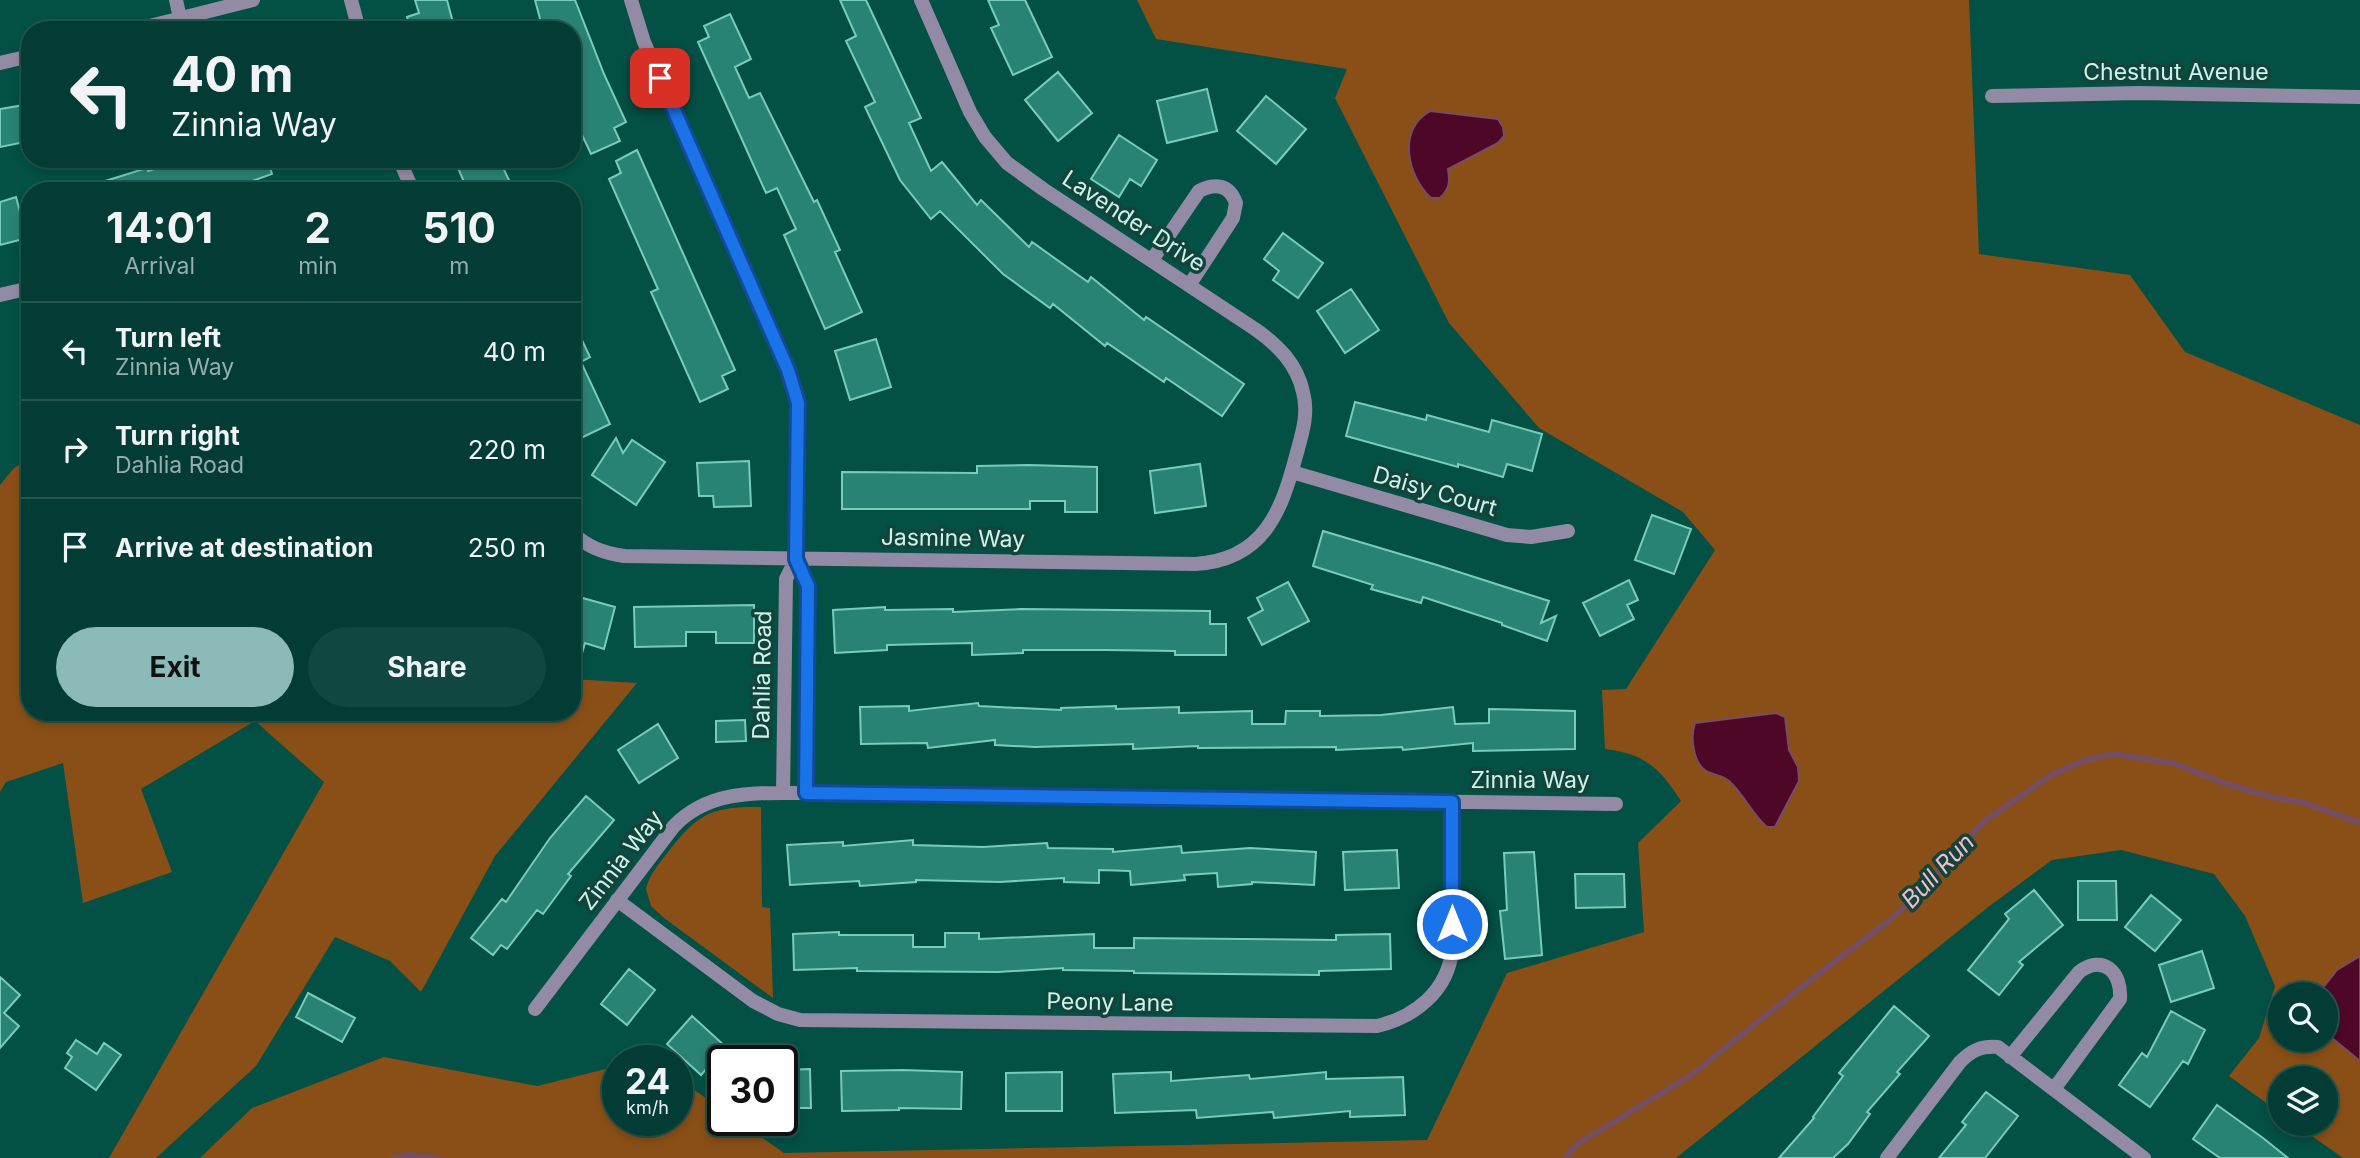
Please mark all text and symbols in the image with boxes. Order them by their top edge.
text: 40 m [171,45,294,104]
pin [630,48,690,108]
icon: left [56,49,147,140]
street label: Chestnut Avenue [2083,58,2269,86]
icon: arrive [641,59,679,97]
text: Zinnia Way [171,105,337,144]
street label: Lavender Drive [1057,164,1211,278]
text: 14:01 [106,202,213,253]
text: 2 [305,202,331,253]
text: 510 [423,202,496,253]
text: Arrival [124,252,195,280]
text: min [298,252,338,280]
text: m [449,252,469,280]
text: Turn left [115,322,221,353]
icon: left [56,332,94,370]
text: 40 m [483,336,546,367]
text: Zinnia Way [115,353,234,381]
text: Turn right [115,420,240,451]
icon: right [56,430,94,468]
text: 220 m [468,434,546,465]
text: Dahlia Road [115,451,244,479]
street label: Daisy Court [1370,460,1501,522]
street label: Jasmine Way [881,523,1025,553]
icon: arrive [56,528,94,566]
text: Arrive at destination [115,532,374,563]
text: 250 m [468,532,546,563]
street label: Dahlia Road [747,610,777,740]
button: Exit [56,627,294,707]
button: Share [308,627,546,707]
street label: Zinnia Way [1470,766,1590,794]
street label: Zinnia Way [573,804,669,916]
water label: Bull Run [1895,827,1980,914]
position arrow [1415,887,1489,961]
map controls [2268,982,2338,1136]
button: search [2268,982,2338,1052]
street label: Peony Lane [1046,987,1174,1017]
speed limit sign: 30 [707,1045,798,1136]
text: 24 [625,1060,670,1102]
button: layers [2268,1066,2338,1136]
text: km/h [626,1097,669,1118]

